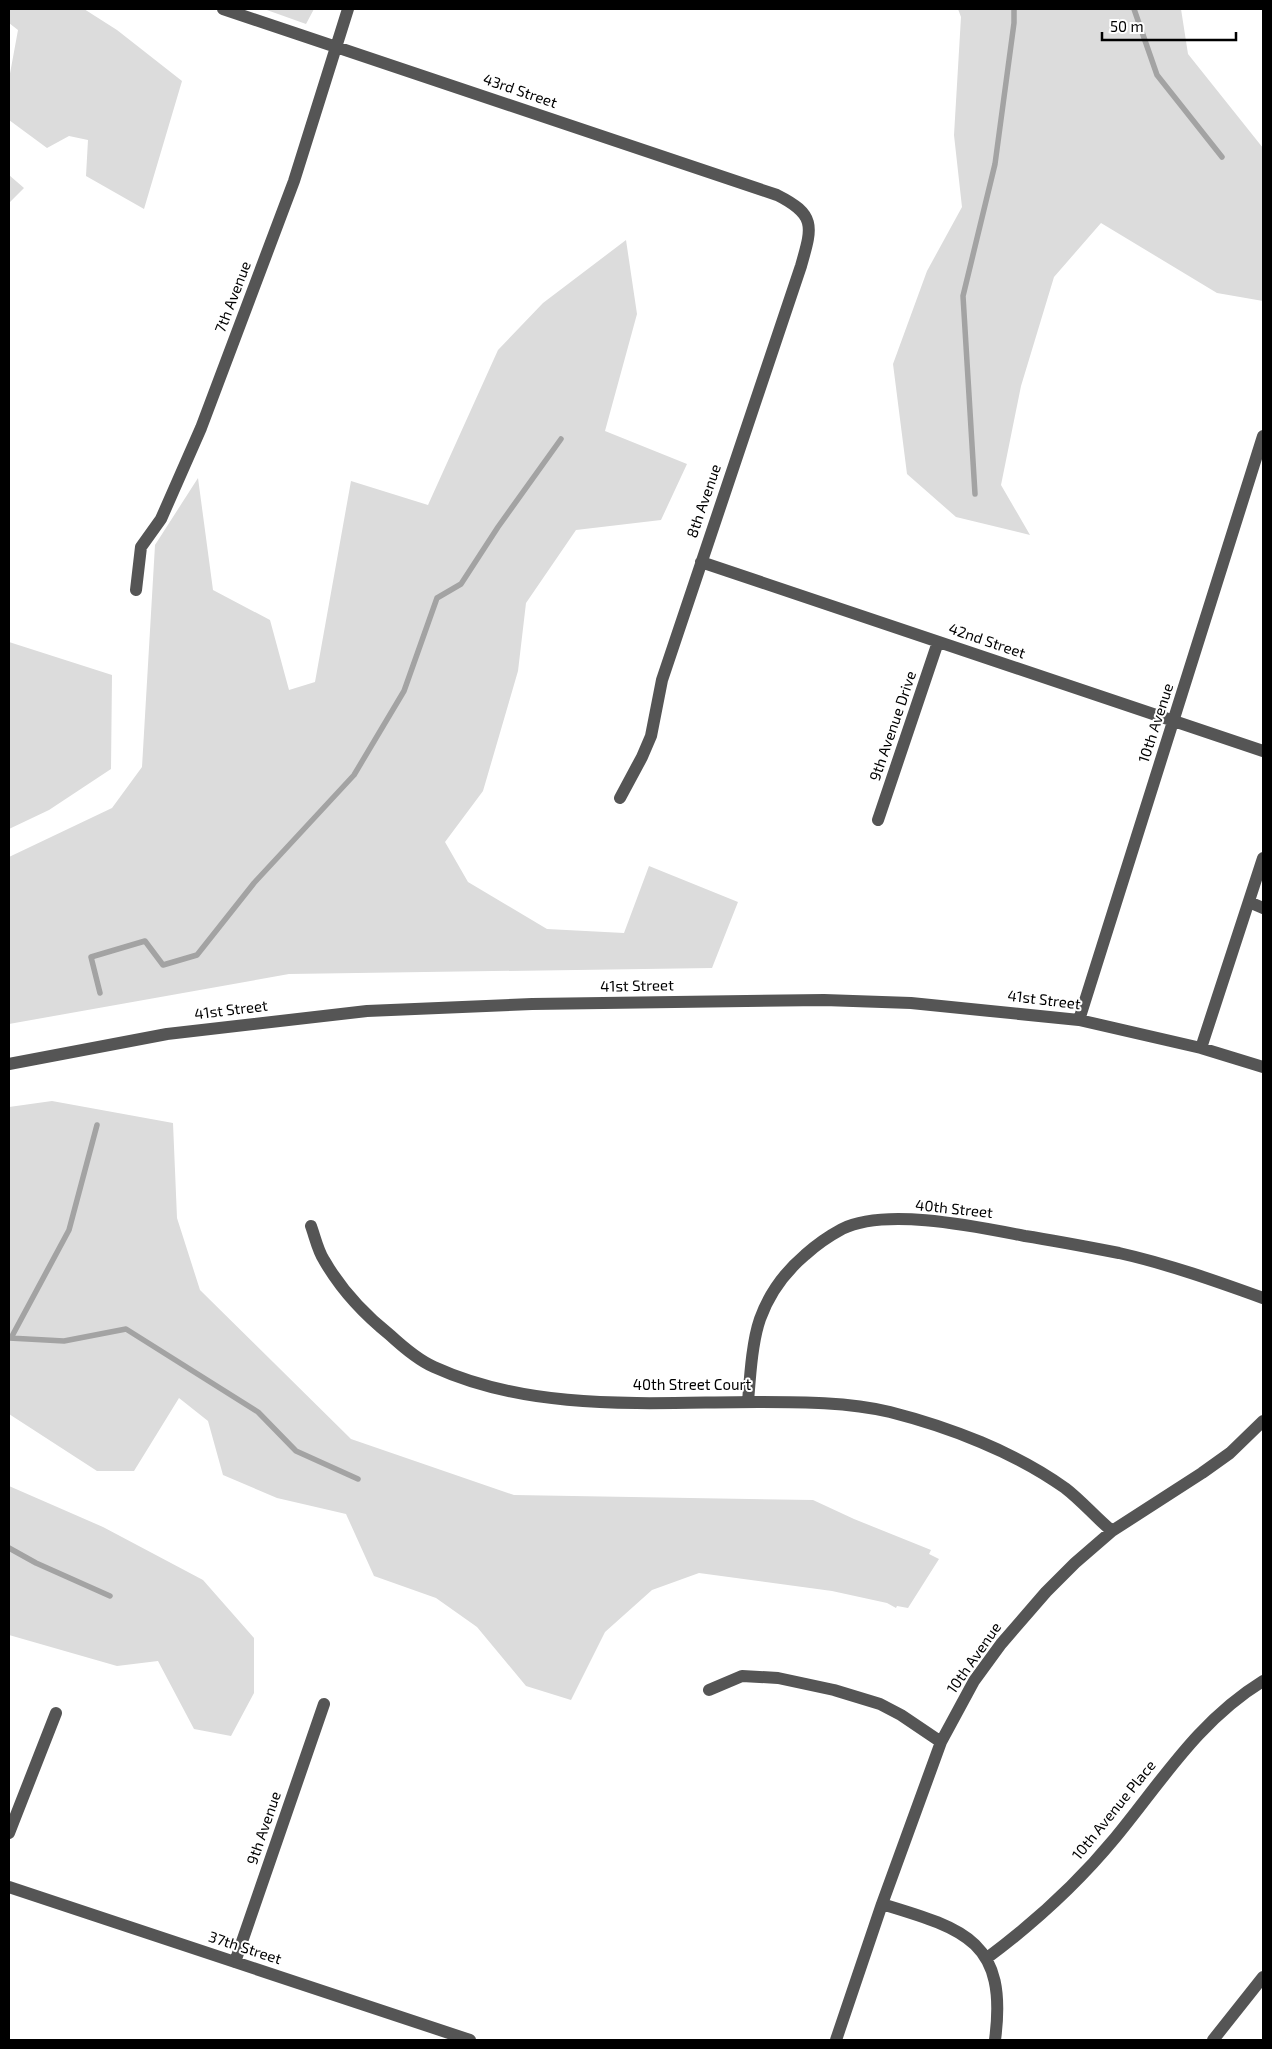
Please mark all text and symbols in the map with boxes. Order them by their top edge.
scale bar [1102,10,1236,42]
text: 50 m [1110,17,1144,35]
street label: 43rd Street [481,69,560,111]
street label: 7th Avenue [210,258,254,335]
street label: 8th Avenue [682,461,724,540]
street label: 42nd Street [947,619,1028,662]
street label: 9th Avenue Drive [865,668,919,783]
street label: 10th Avenue [1134,681,1176,765]
street label: 41st Street [600,975,674,995]
street label: 41st Street [1007,986,1082,1012]
street label: 41st Street [193,996,269,1022]
street label: 40th Street [915,1195,994,1221]
street label: 40th Street Court [633,1375,751,1393]
street label: 10th Avenue [942,1618,1004,1696]
street label: 10th Avenue Place [1068,1756,1159,1863]
street label: 9th Avenue [242,1789,284,1867]
street label: 37th Street [207,1927,284,1967]

